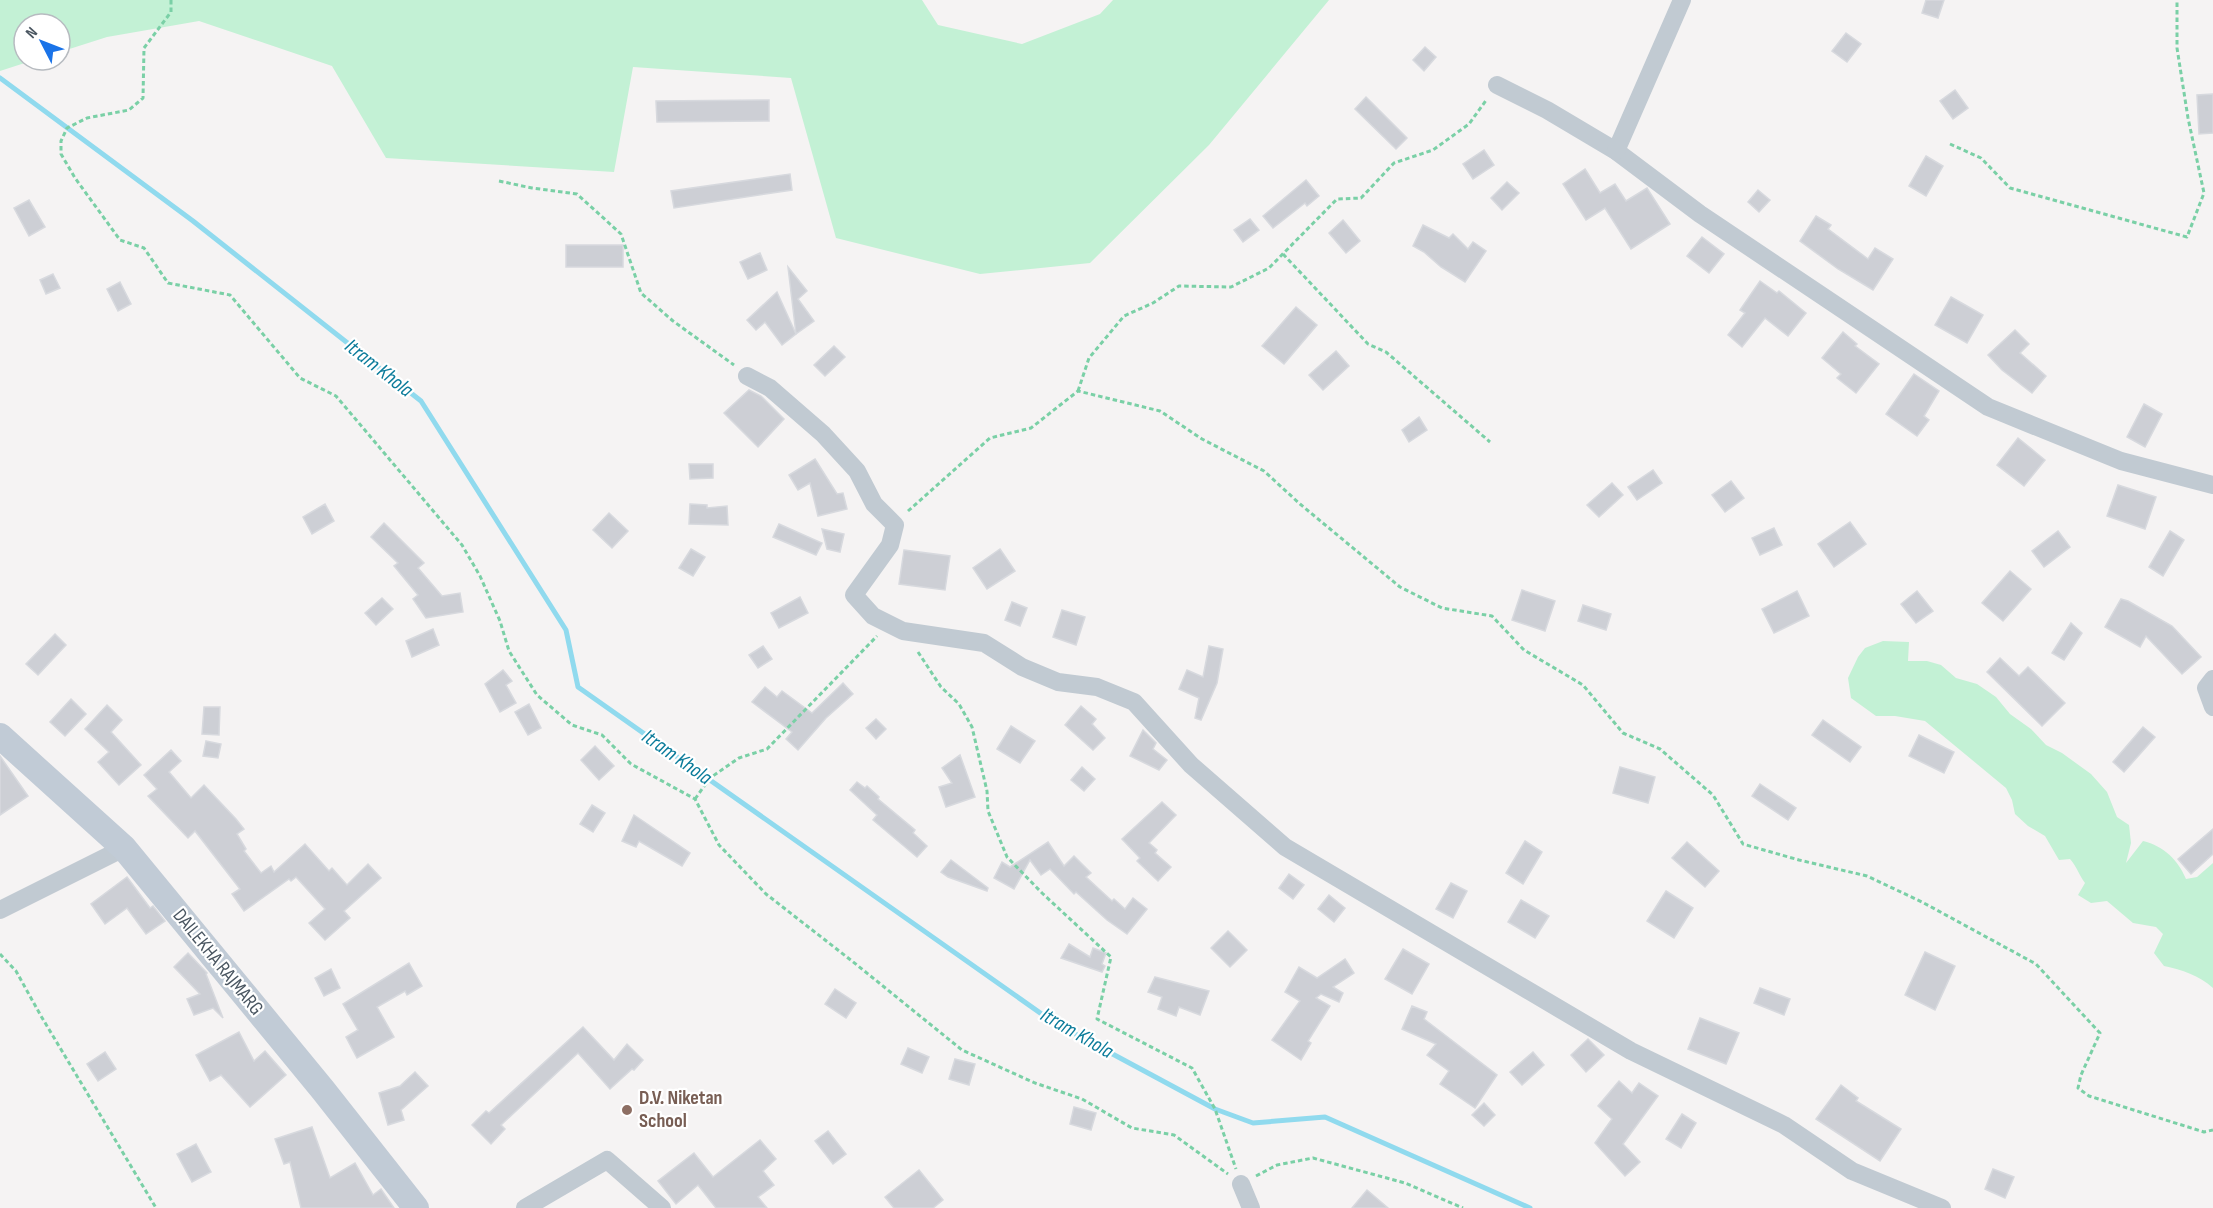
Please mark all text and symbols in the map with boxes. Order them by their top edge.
north arrow [12,12,72,72]
text: N [22,23,42,42]
water label: Itram Khola [340,334,419,403]
water label: Itram Khola [637,724,717,790]
street label: DAILEKHA RAJMARG [168,904,268,1020]
water label: Itram Khola [1036,1002,1118,1064]
place label: D.V. Niketan School [639,1086,723,1133]
marker: D.V. Niketan School [620,1103,634,1117]

